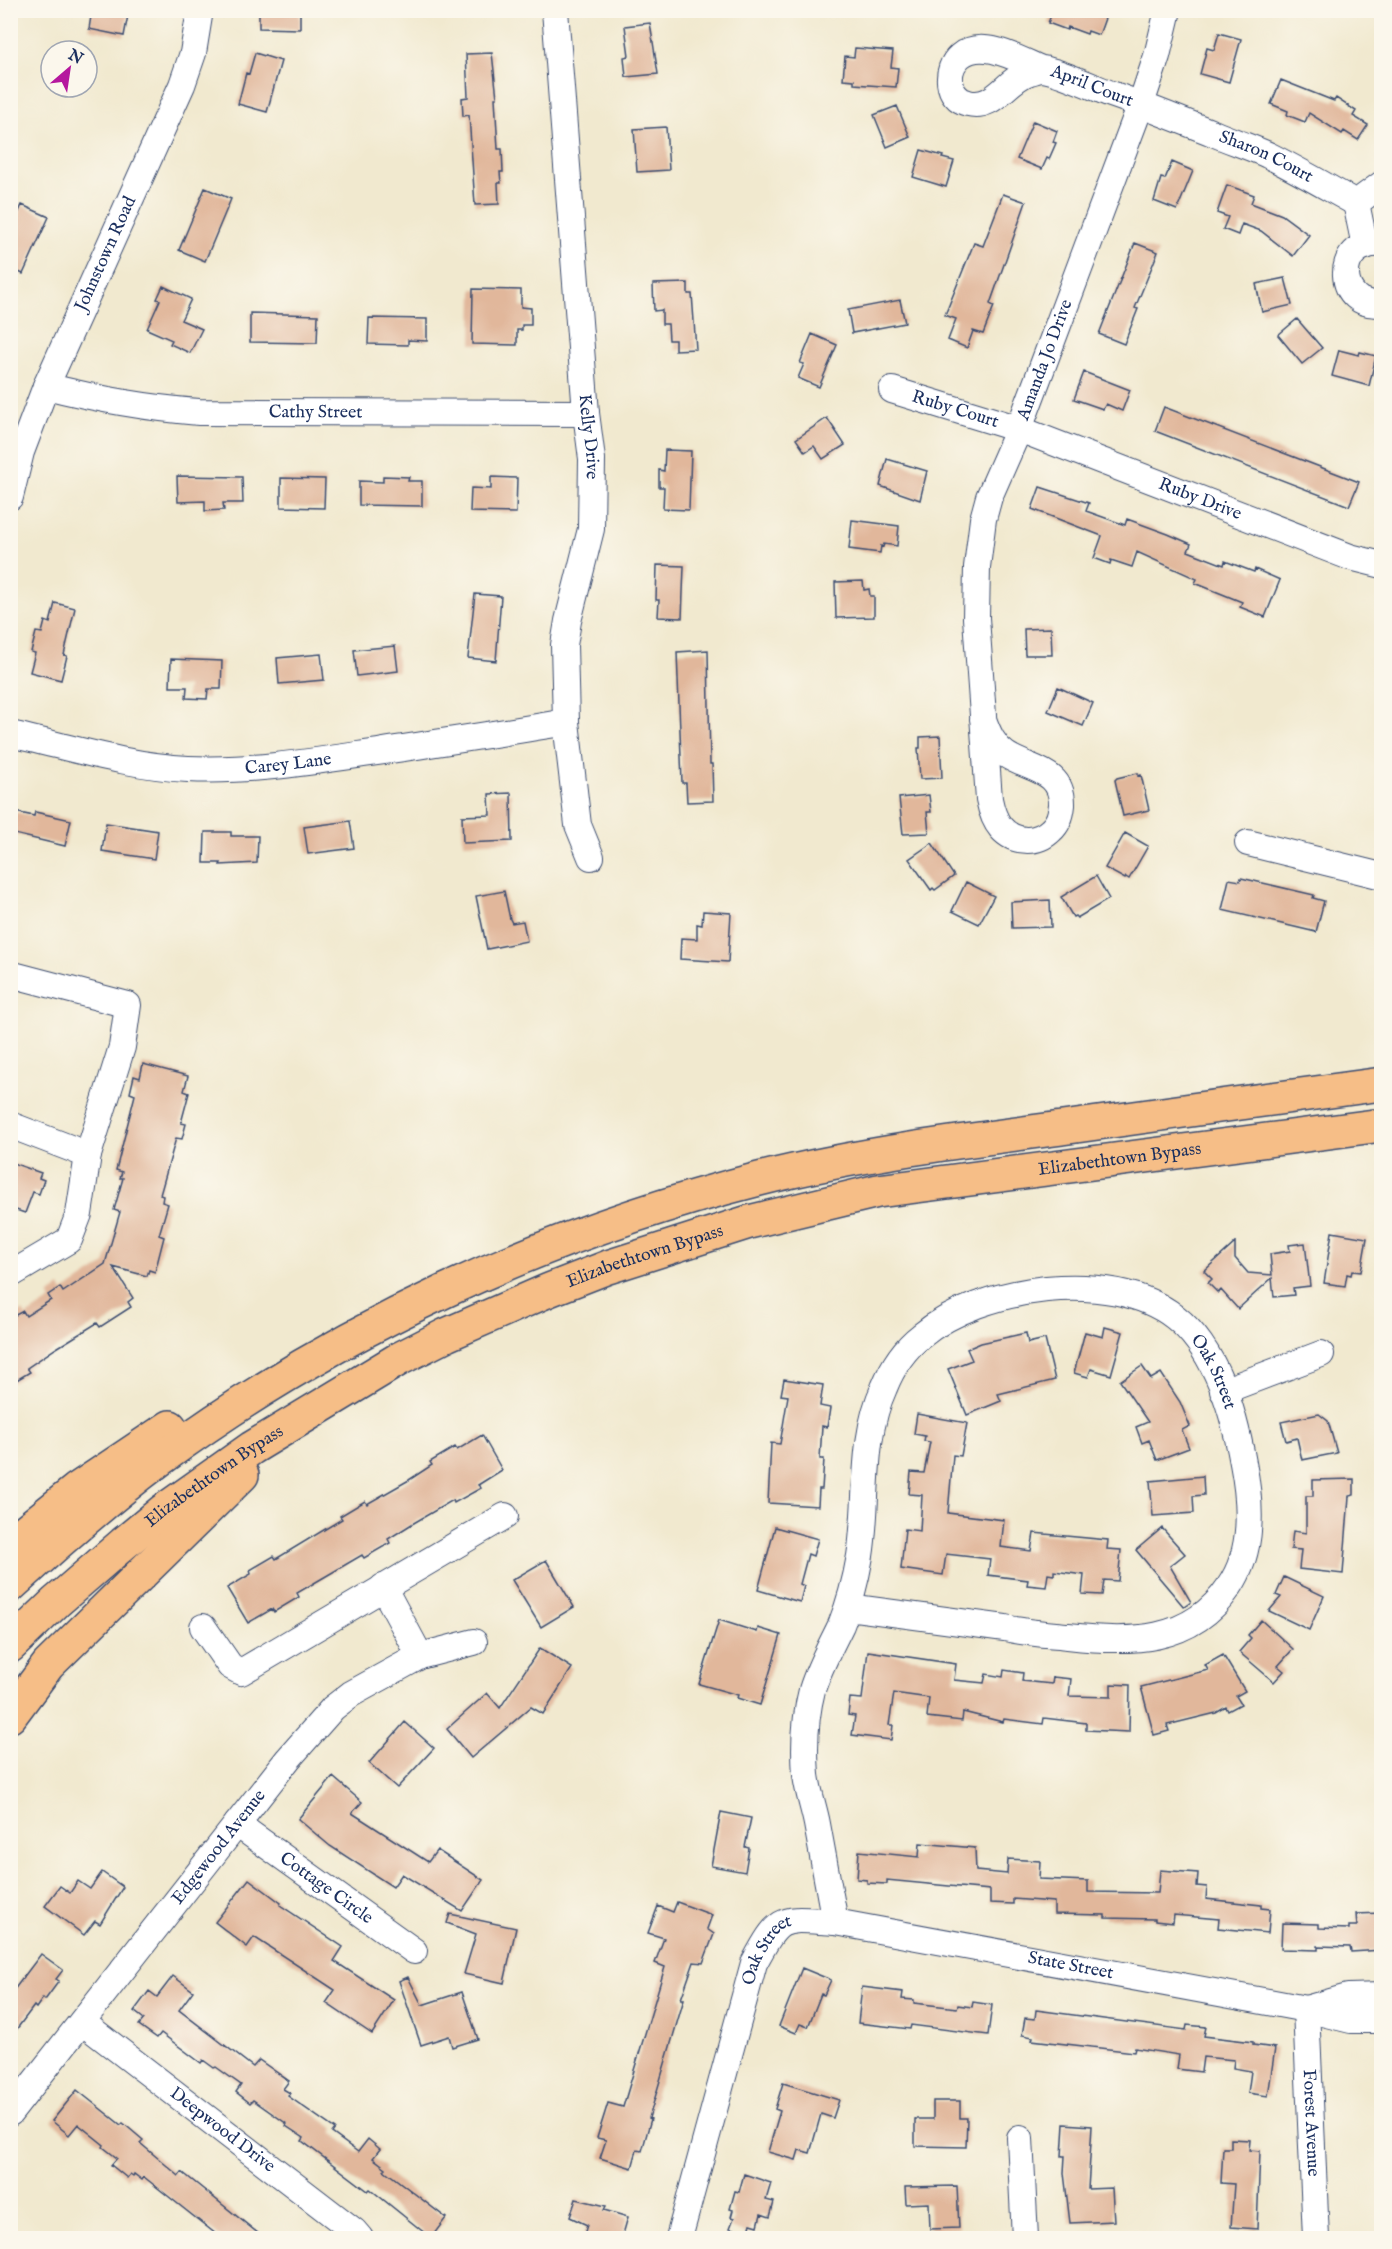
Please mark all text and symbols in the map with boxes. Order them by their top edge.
north arrow [39,39,99,99]
text: N [64,45,86,70]
street label: April Court [1047,60,1137,113]
street label: Sharon Court [1216,125,1317,188]
street label: Johnstown Road [69,192,142,317]
street label: Amanda Jo Drive [1011,296,1078,424]
street label: Ruby Court [909,385,1001,434]
street label: Kelly Drive [573,393,604,479]
street label: Cathy Street [269,401,363,424]
street label: Ruby Drive [1155,473,1245,525]
street label: Carey Lane [244,747,333,780]
street label: Elizabethtown Bypass [1037,1137,1203,1181]
street label: Elizabethtown Bypass [563,1219,726,1294]
street label: Oak Street [1185,1330,1241,1412]
street label: Elizabethtown Bypass [140,1420,288,1533]
street label: Edgewood Avenue [167,1785,271,1909]
street label: Cottage Circle [275,1847,378,1929]
street label: Oak Street [737,1909,794,1988]
street label: State Street [1026,1946,1115,1985]
street label: Forest Avenue [1297,2069,1325,2177]
street label: Deepwood Drive [165,2082,280,2178]

